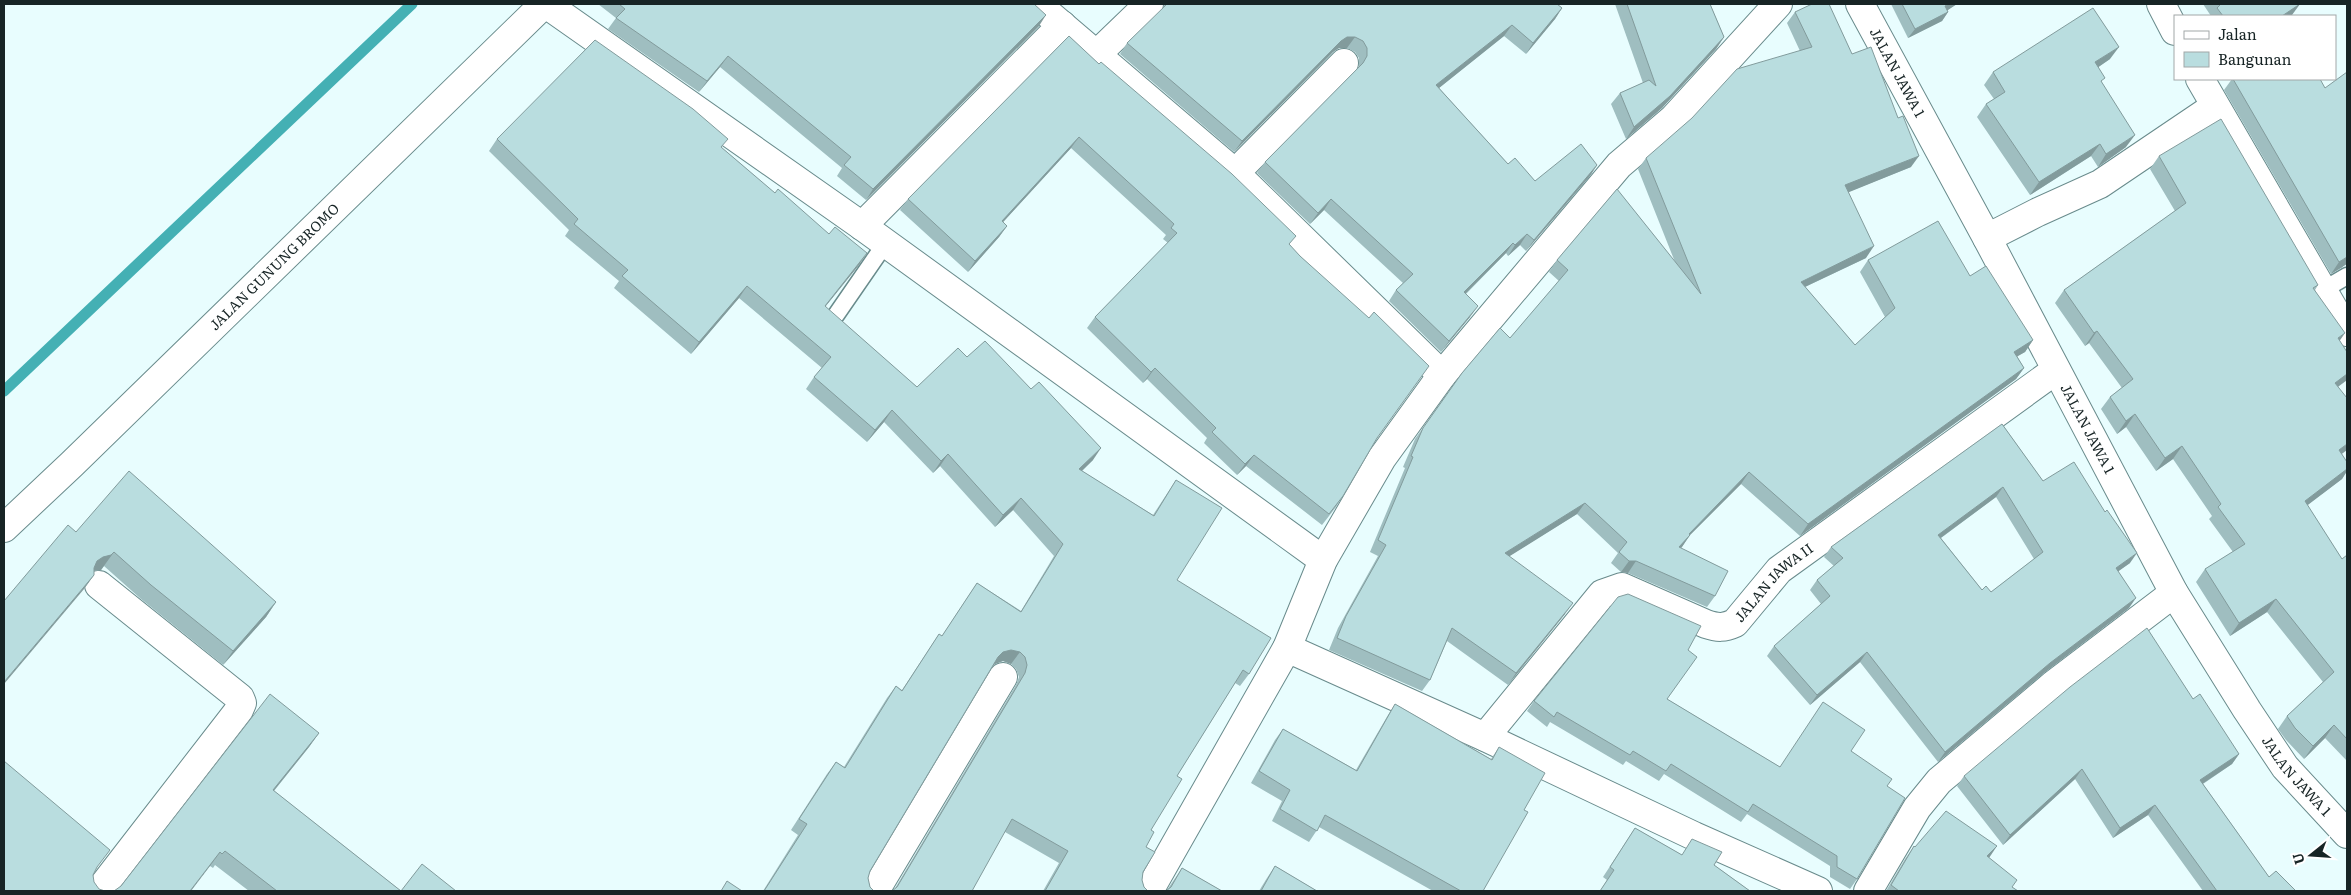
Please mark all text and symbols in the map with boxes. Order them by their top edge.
legend [2174,15,2336,80]
text: Jalan [2218,22,2257,45]
street label: JALAN JAWA 1 [1866,24,1931,121]
text: Bangunan [2218,47,2292,70]
street label: JALAN GUNUNG BROMO [204,198,343,334]
street label: JALAN JAWA 1 [2056,380,2121,477]
street label: JALAN JAWA II [1729,538,1817,626]
street label: JALAN JAWA 1 [2258,731,2337,820]
north arrow [2286,830,2336,880]
text: U [2286,851,2309,867]

